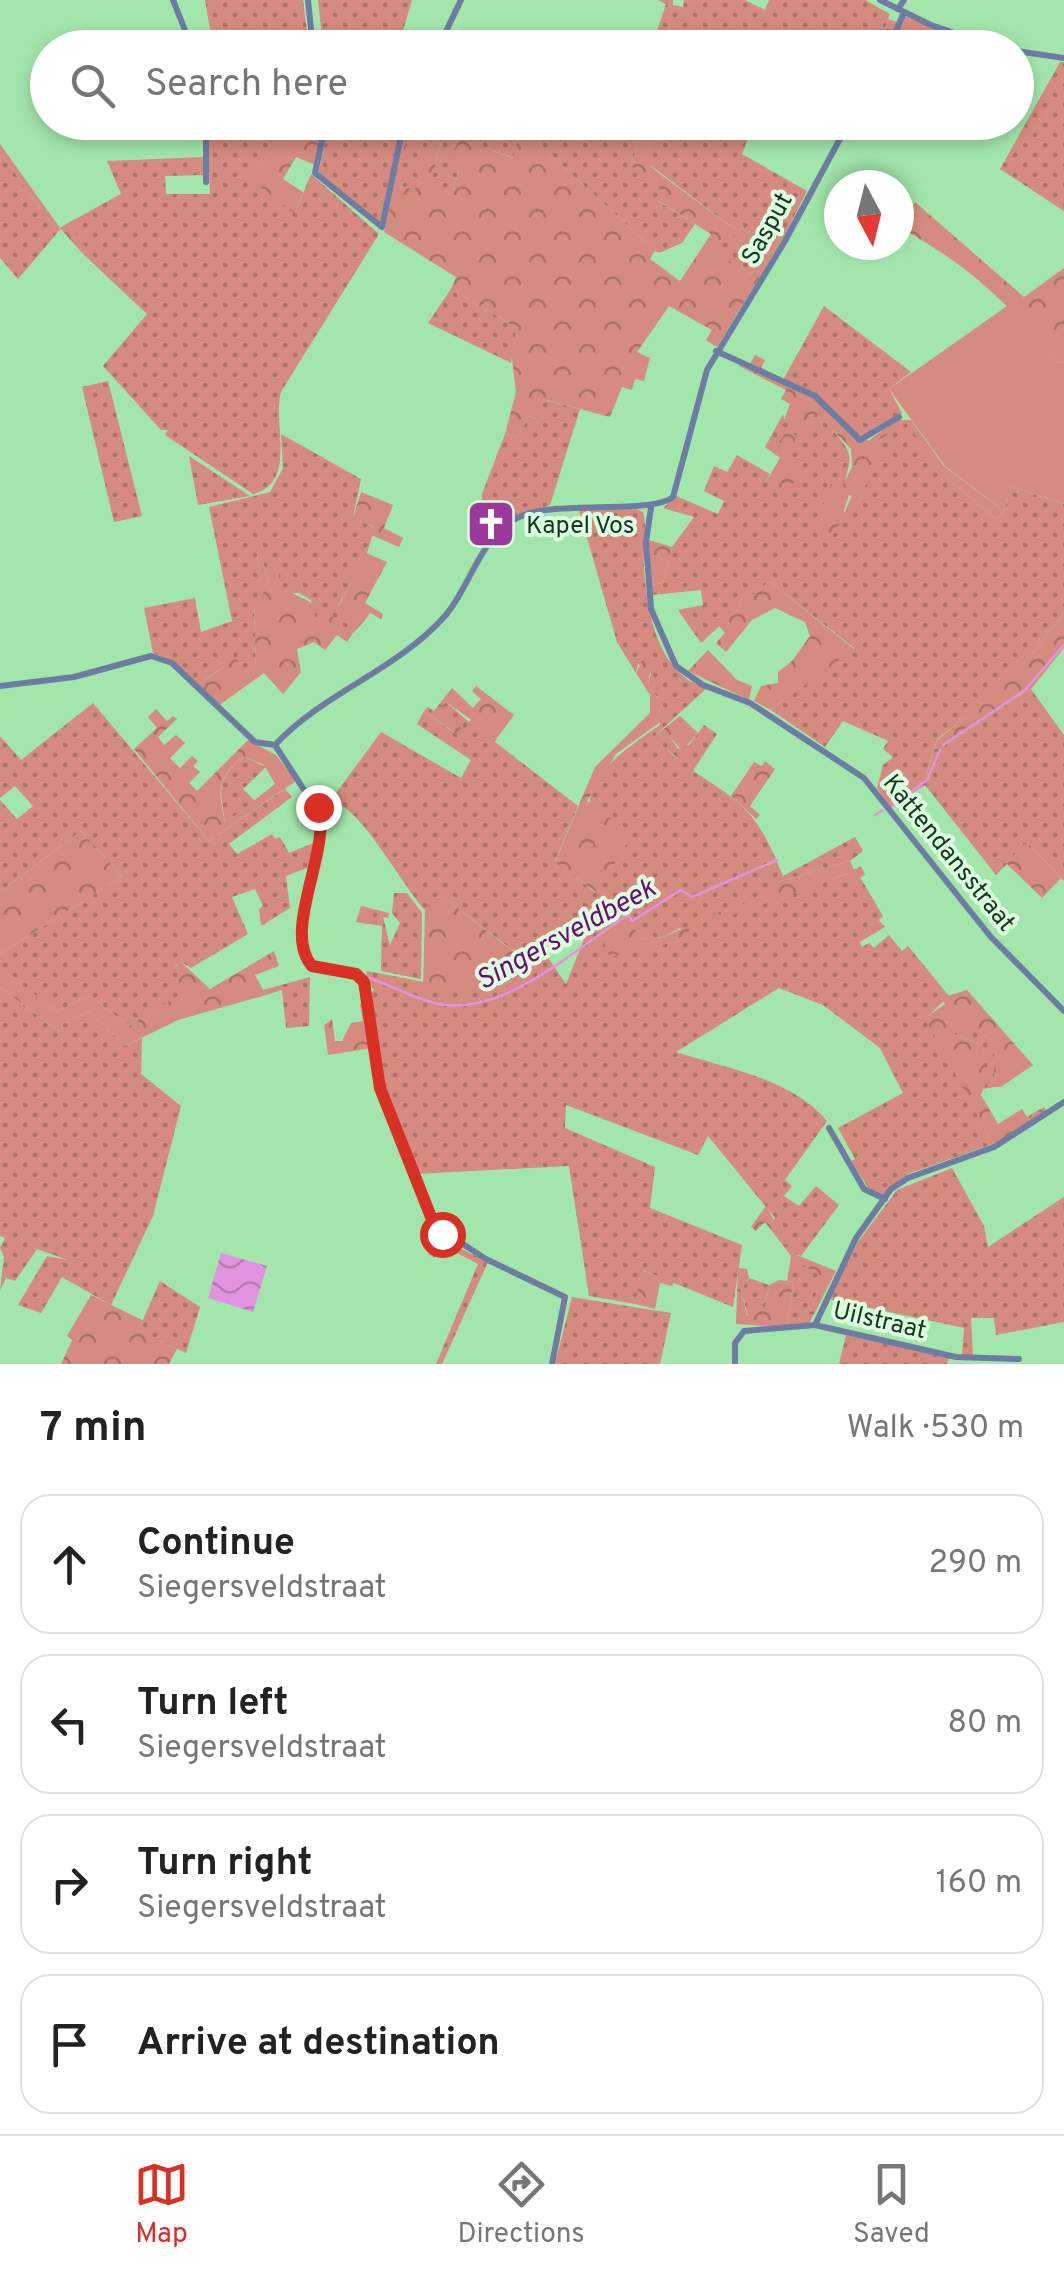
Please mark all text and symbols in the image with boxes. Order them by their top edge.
search box [30,30,1034,140]
icon: search [65,58,120,113]
text: Search here [145,61,348,110]
north arrow [824,170,914,260]
street label: Sasput [736,188,801,271]
church icon: Kapel Vos [465,498,517,550]
place label: Kapel Vos [526,511,634,543]
street label: Kattendansstraat [874,769,1021,939]
route end [296,785,342,831]
water label: Singersveldbeek [470,871,663,1000]
route start [420,1212,466,1258]
street label: Uilstraat [830,1296,929,1348]
text: 7 min [40,1403,147,1456]
text: Walk · 530 m [847,1409,1024,1449]
text: Continue [137,1520,295,1569]
icon: ahead [42,1537,97,1592]
text: 290 m [928,1544,1022,1584]
text: Siegersveldstraat [137,1569,387,1609]
text: Turn left [137,1680,289,1729]
icon: left [42,1697,97,1752]
text: 80 m [948,1704,1022,1744]
text: Siegersveldstraat [137,1729,387,1769]
text: Turn right [137,1840,312,1889]
icon: right [42,1857,97,1912]
text: 160 m [936,1864,1022,1904]
text: Siegersveldstraat [137,1889,387,1929]
icon: arrive [42,2017,97,2072]
text: Arrive at destination [137,2020,500,2069]
tab: Map [134,2157,189,2253]
tab: Directions [457,2157,585,2253]
tab: Saved [853,2157,930,2253]

